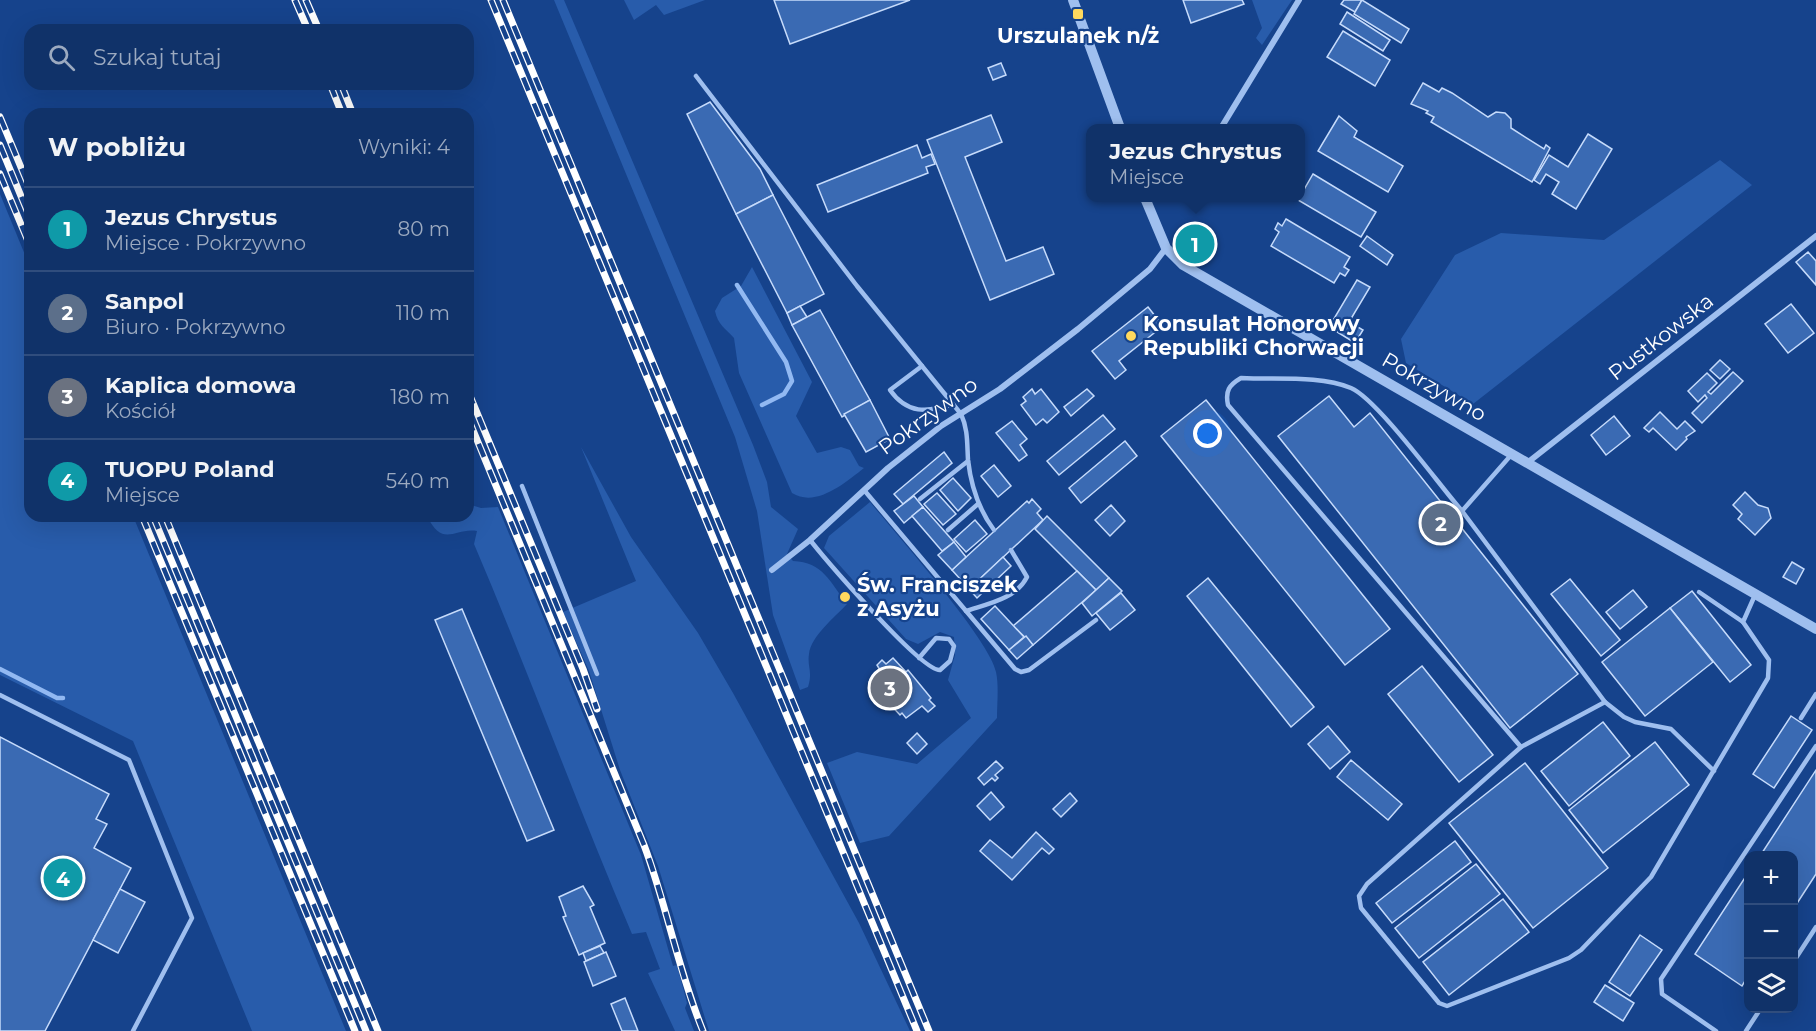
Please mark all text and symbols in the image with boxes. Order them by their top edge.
marker: Urszulanek n/ż [1071,7,1085,21]
place label: Urszulanek n/ż [997,23,1159,48]
search box [24,24,474,90]
icon: search [45,41,78,74]
text: Szukaj tutaj [93,44,221,71]
popup [1086,124,1305,202]
text: W pobliżu [48,131,186,163]
text: Wyniki: 4 [358,135,450,159]
text: Jezus Chrystus [1109,138,1282,165]
text: Miejsce [1109,165,1184,189]
text: Jezus Chrystus [105,204,277,231]
text: 1 [64,217,71,241]
text: 80 m [398,217,450,241]
pin: 1 [1176,222,1214,266]
text: Miejsce · Pokrzywno [105,231,306,255]
text: Sanpol [105,288,184,315]
street label: Pustkowska [1603,288,1718,385]
text: 2 [62,301,73,325]
text: 110 m [396,301,450,325]
place label: Konsulat Honorowy Republiki Chorwacji [1143,311,1364,360]
text: Biuro · Pokrzywno [105,315,285,339]
marker: Konsulat Honorowy Republiki Chorwacji [1124,329,1138,343]
street label: Pokrzywno [1378,347,1491,426]
street label: Pokrzywno [873,371,982,460]
text: Kaplica domowa [105,372,296,399]
text: 3 [62,385,73,409]
text: 180 m [390,385,450,409]
text: Kościół [105,399,176,423]
your location [1193,419,1222,448]
text: TUOPU Poland [105,456,275,483]
text: 4 [61,469,74,493]
text: 540 m [386,469,450,493]
text: Miejsce [105,483,180,507]
pin: 2 [1422,500,1460,546]
place label: Św. Franciszek z Asyżu [857,572,1018,621]
marker: Św. Franciszek z Asyżu [838,590,852,604]
pin: 3 [870,666,910,710]
map controls [1744,851,1798,1013]
button: + [1744,851,1798,905]
pin: 4 [44,856,82,900]
button: − [1744,905,1798,959]
button: layers [1744,959,1798,1013]

